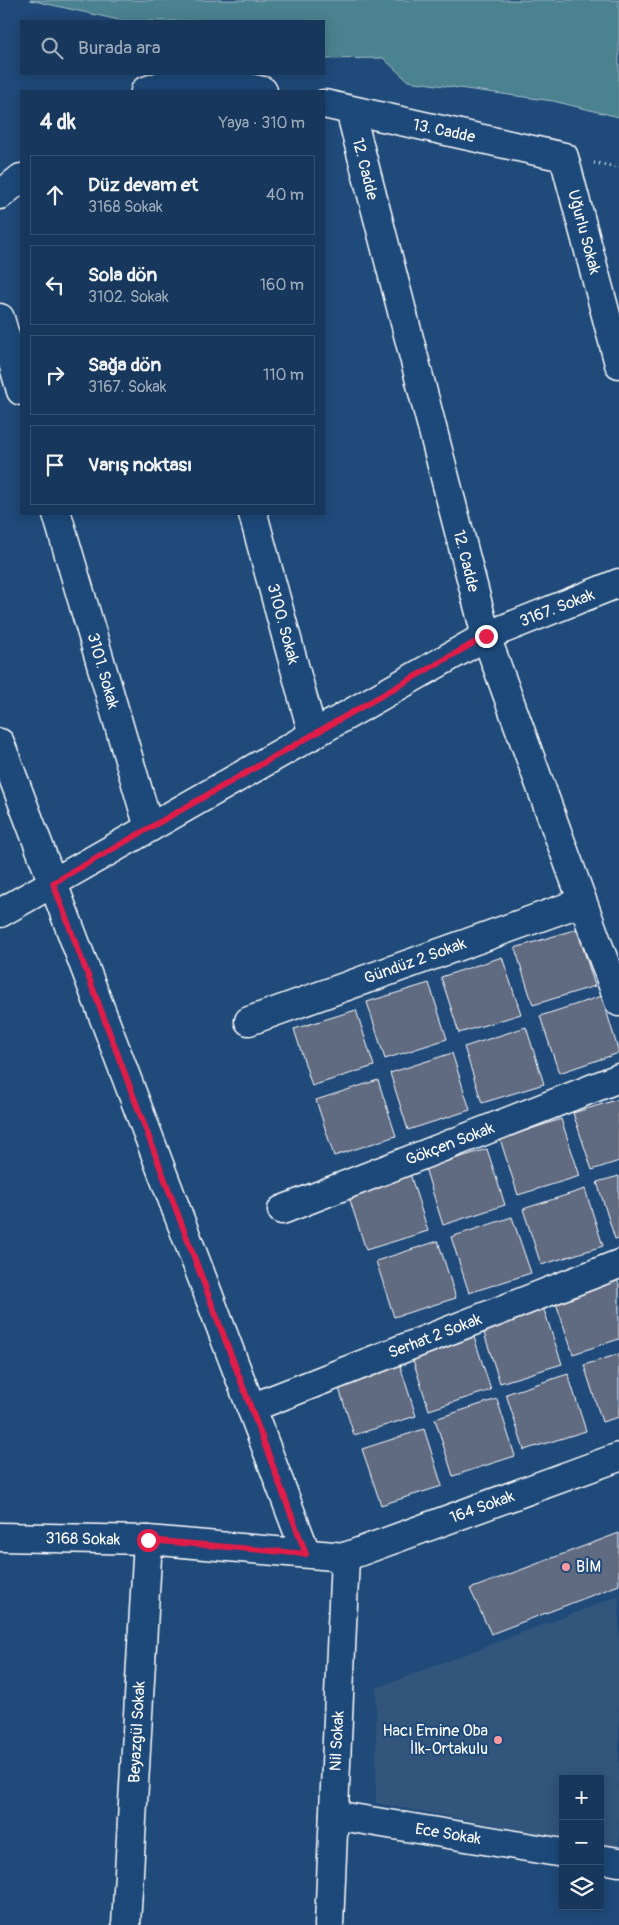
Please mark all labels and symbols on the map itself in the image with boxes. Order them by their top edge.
street label: 13. Cadde [411,115,477,147]
street label: 12. Cadde [348,136,382,202]
street label: Uğurlu Sokak [563,188,605,277]
street label: 12. Cadde [449,528,483,594]
street label: 3100. Sokak [263,581,303,667]
street label: 3167. Sokak [517,584,598,631]
route end [475,625,498,648]
street label: 3101. Sokak [83,631,123,712]
street label: Gündüz 2 Sokak [361,933,469,989]
street label: Gökçen Sokak [403,1118,497,1170]
street label: Serhat 2 Sokak [385,1309,485,1363]
street label: 164 Sokak [447,1486,517,1528]
street label: 3168 Sokak [45,1528,121,1550]
route start [137,1529,160,1552]
place label: BİM [576,1557,601,1577]
marker: BİM [560,1561,572,1573]
street label: Beyazgül Sokak [124,1680,150,1783]
street label: Nil Sokak [325,1710,349,1772]
place label: Hacı Emine Oba İlk-Ortakulu [382,1721,488,1759]
marker: Hacı Emine Oba İlk-Ortakulu [492,1734,504,1746]
street label: Ece Sokak [414,1819,483,1849]

